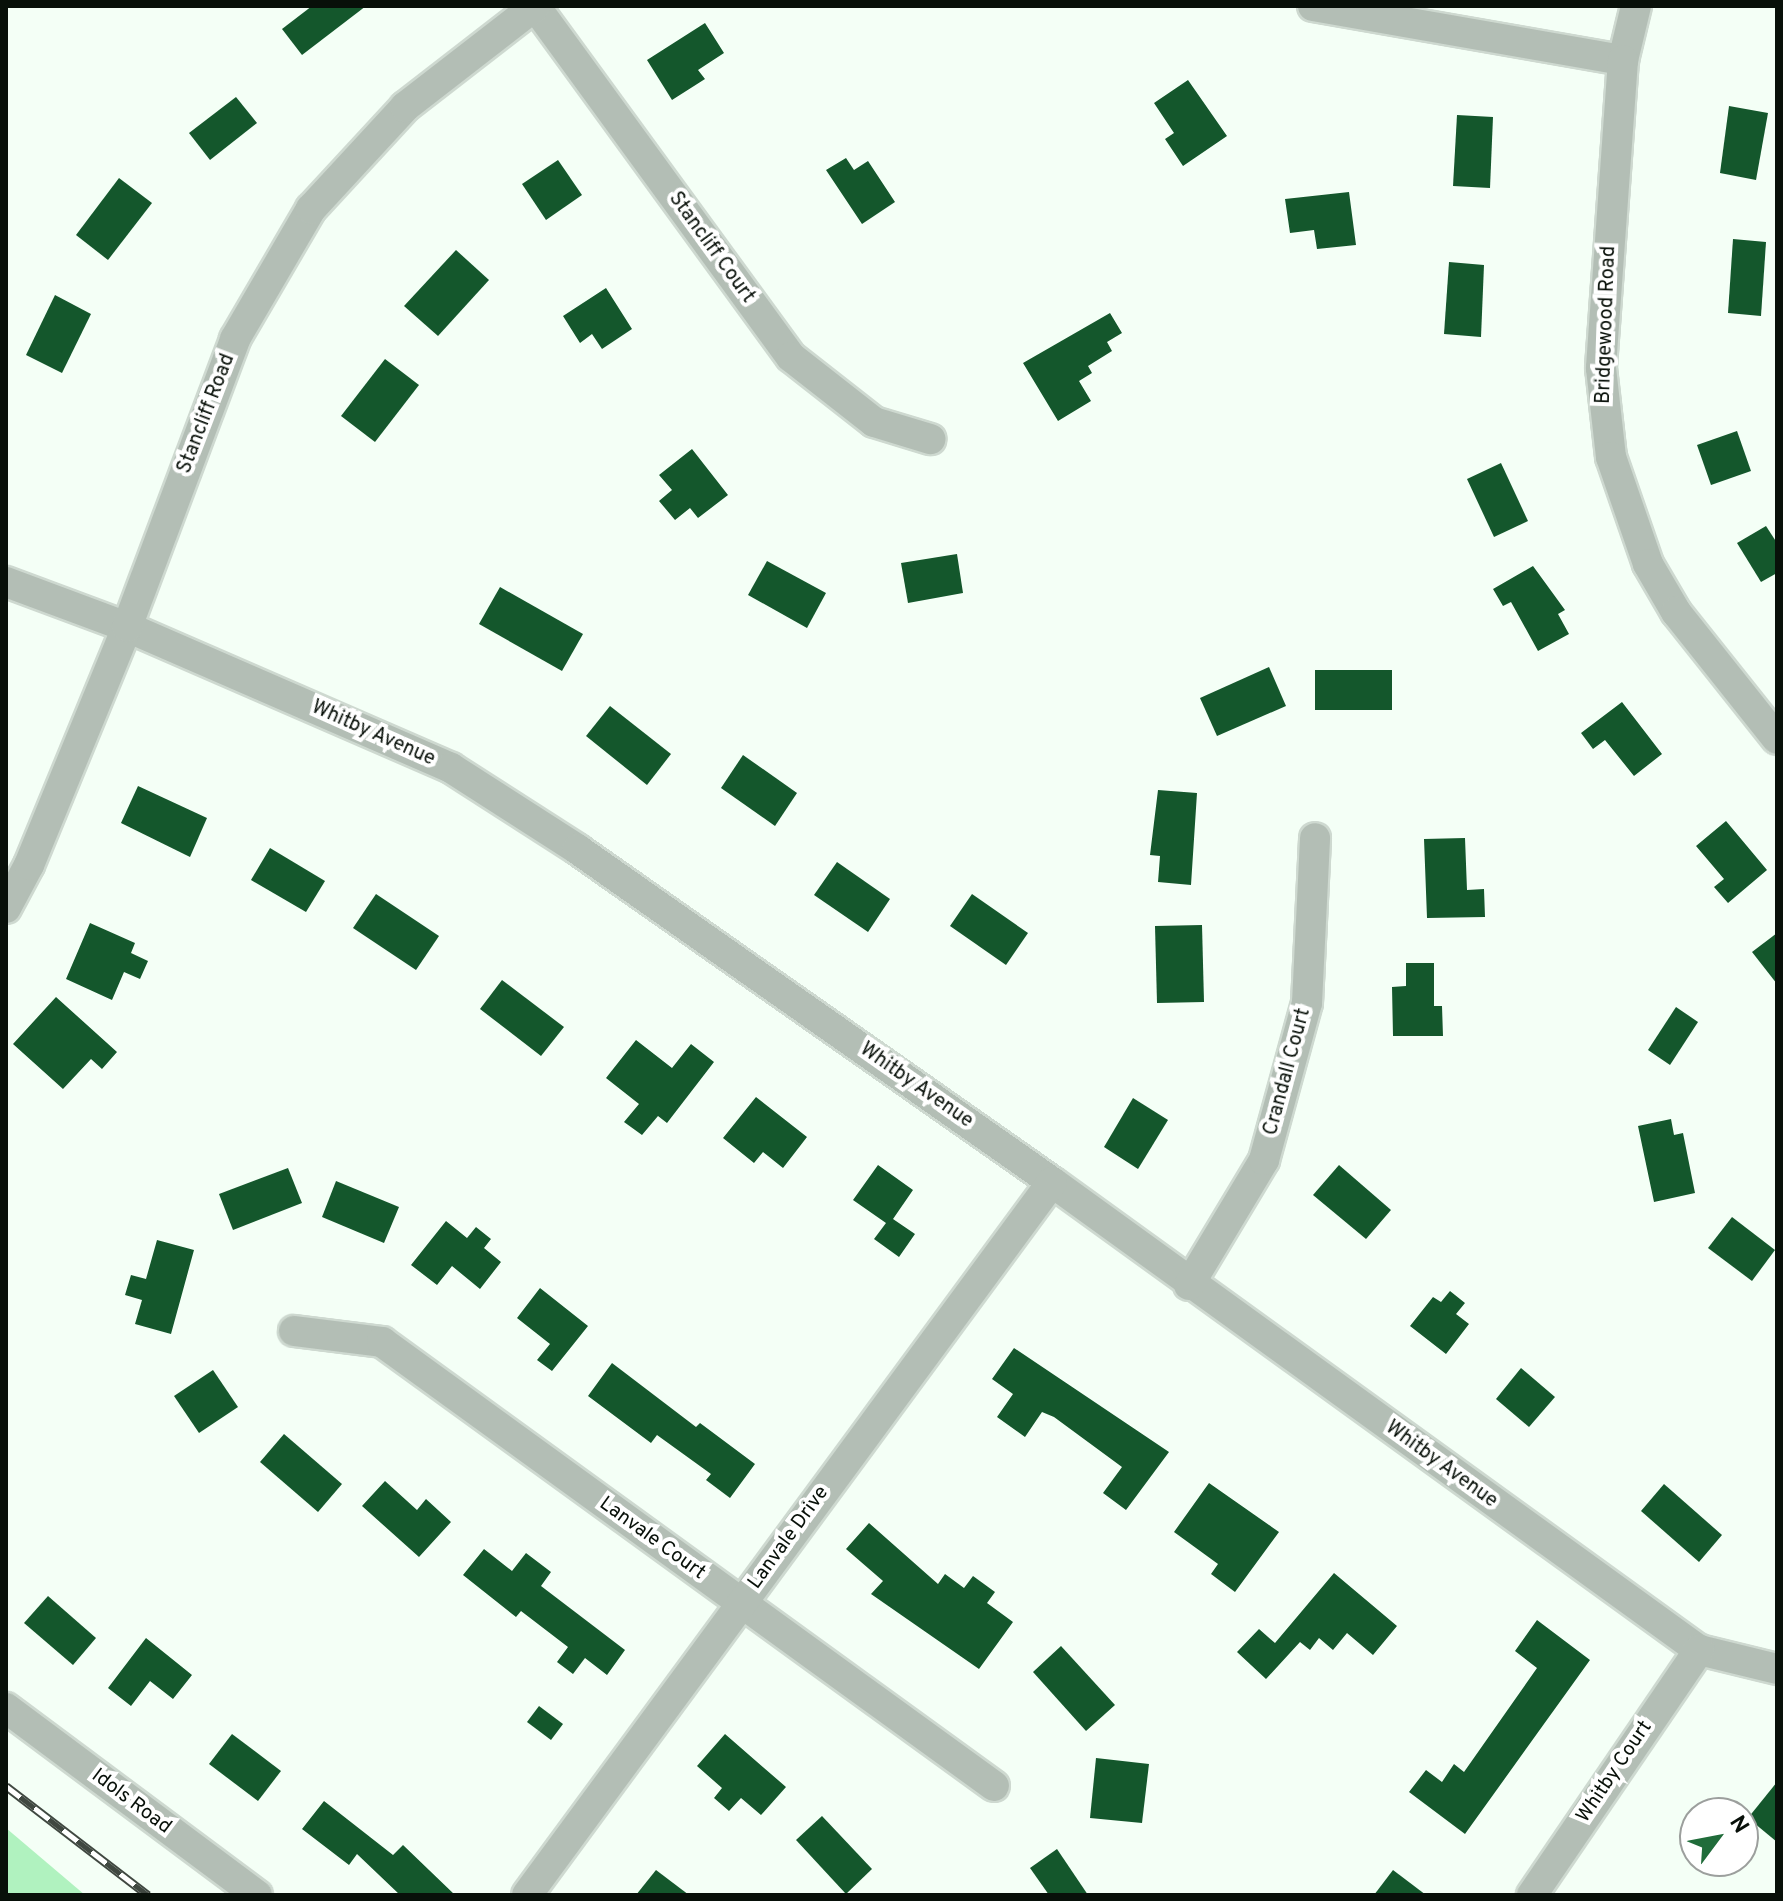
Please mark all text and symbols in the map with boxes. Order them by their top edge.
street label: Stancliff Court [663,188,759,308]
street label: Bridgewood Road [1592,246,1622,404]
street label: Stancliff Road [173,351,241,477]
street label: Whitby Avenue [307,696,439,772]
street label: Crandall Court [1259,1006,1317,1138]
street label: Whitby Avenue [854,1038,978,1134]
street label: Whitby Avenue [1380,1416,1502,1514]
street label: Lanvale Drive [744,1482,834,1594]
street label: Lanvale Court [594,1492,710,1586]
street label: Whitby Court [1572,1716,1658,1828]
street label: Idols Road [86,1764,176,1840]
north arrow [1679,1797,1759,1877]
text: N [1722,1811,1754,1839]

